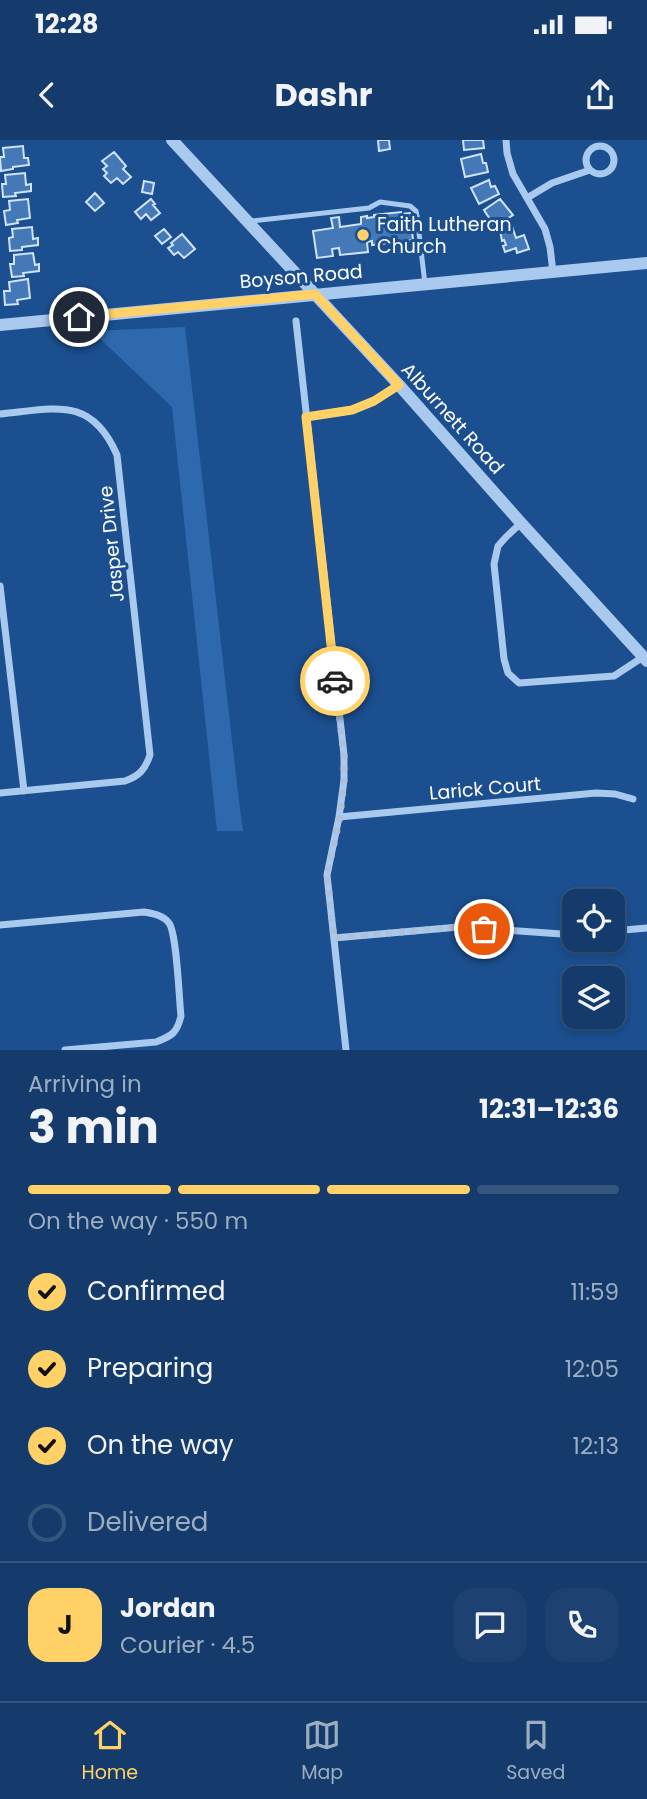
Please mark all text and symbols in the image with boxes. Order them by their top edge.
text: 12:28 [35,6,99,42]
text: Dashr [274,72,373,117]
icon: back [28,76,66,114]
icon: share [581,76,619,114]
place label: Faith Lutheran Church [377,211,512,260]
marker: Faith Lutheran Church [355,227,371,243]
street label: Boyson Road [238,258,364,295]
pin [49,287,109,347]
icon: home [60,298,98,336]
street label: Alburnett Road [395,357,510,480]
street label: Jasper Drive [92,484,131,604]
courier [300,646,370,716]
icon: car [316,662,354,700]
street label: Larick Court [428,770,542,807]
map controls [562,889,625,1029]
button: locate [562,889,625,952]
pin [454,899,514,959]
icon: bag [465,910,503,948]
button: layers [562,966,625,1029]
text: Arriving in [28,1068,142,1100]
text: 12:31–12:36 [479,1091,619,1127]
text: 3 min [28,1095,159,1159]
text: On the way · 550 m [28,1205,248,1237]
icon: check [28,1273,66,1311]
text: Confirmed [87,1273,225,1309]
text: 11:59 [570,1276,619,1308]
icon: check [28,1350,66,1388]
text: Preparing [87,1350,213,1386]
text: 12:05 [565,1353,619,1385]
icon: check [28,1427,66,1465]
text: On the way [87,1427,234,1463]
text: 12:13 [573,1430,619,1462]
text: Delivered [87,1504,208,1540]
button: chat [453,1588,527,1662]
button: phone [545,1588,619,1662]
text: Jordan [120,1590,216,1626]
text: J [57,1607,73,1643]
text: Courier · 4.5 [120,1629,255,1661]
tab: Home [81,1716,138,1787]
tab: Map [301,1716,343,1787]
tab: Saved [506,1716,565,1787]

